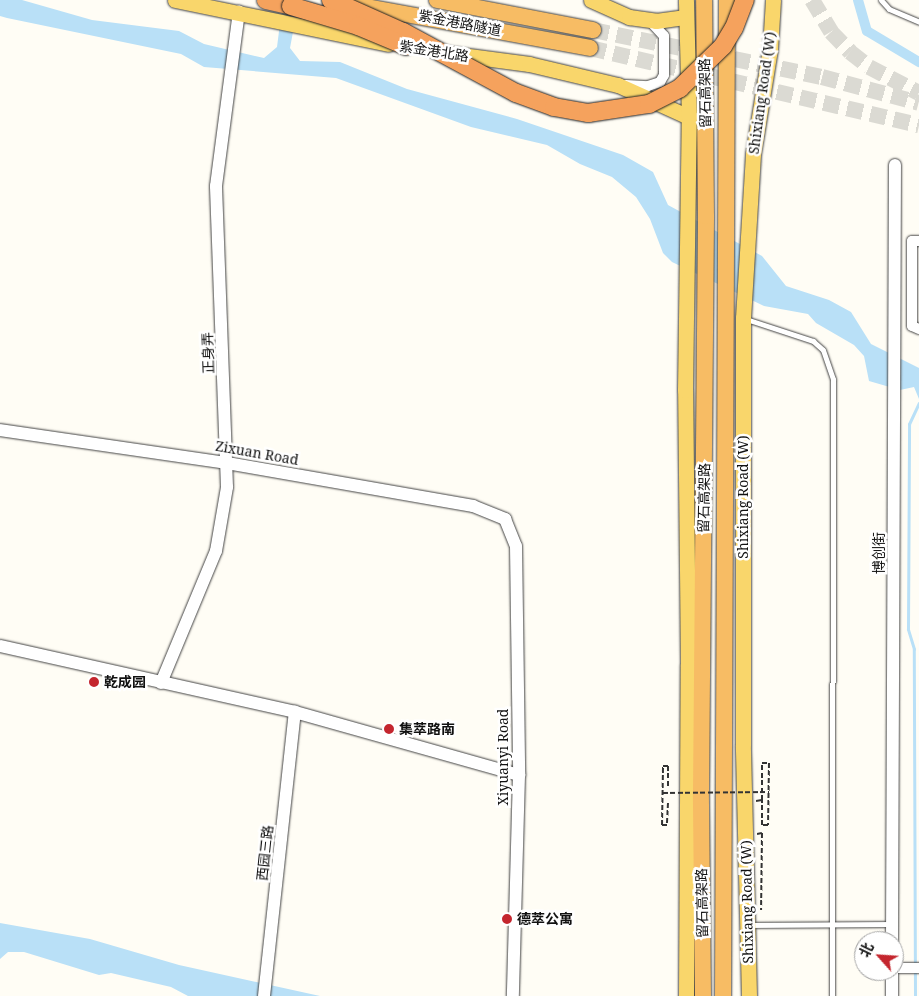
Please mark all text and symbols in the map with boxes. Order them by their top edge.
street label: 紫金港路隧道 [417,7,503,39]
street label: Shixiang Road (W) [745,31,779,155]
street label: 紫金港北路 [398,37,470,65]
street label: 留石高架路 [696,58,714,128]
street label: 正身弄 [199,332,217,374]
street label: Shixiang Road (W) [735,435,751,559]
street label: Zixuan Road [214,437,300,469]
street label: 留石高架路 [695,463,713,533]
street label: 博创街 [871,532,887,574]
place label: 乾成园 [104,674,146,690]
marker: 乾成园 [88,676,100,688]
street label: Xiyuanyi Road [495,709,511,805]
place label: 集萃路南 [399,721,455,737]
marker: 集萃路南 [383,723,395,735]
street label: 西园三路 [254,824,276,882]
street label: Shixiang Road (W) [738,840,756,964]
street label: 留石高架路 [693,868,711,938]
place label: 德萃公寓 [517,911,573,927]
marker: 德萃公寓 [501,913,513,925]
north arrow [854,931,904,981]
text: 北 [854,939,878,960]

